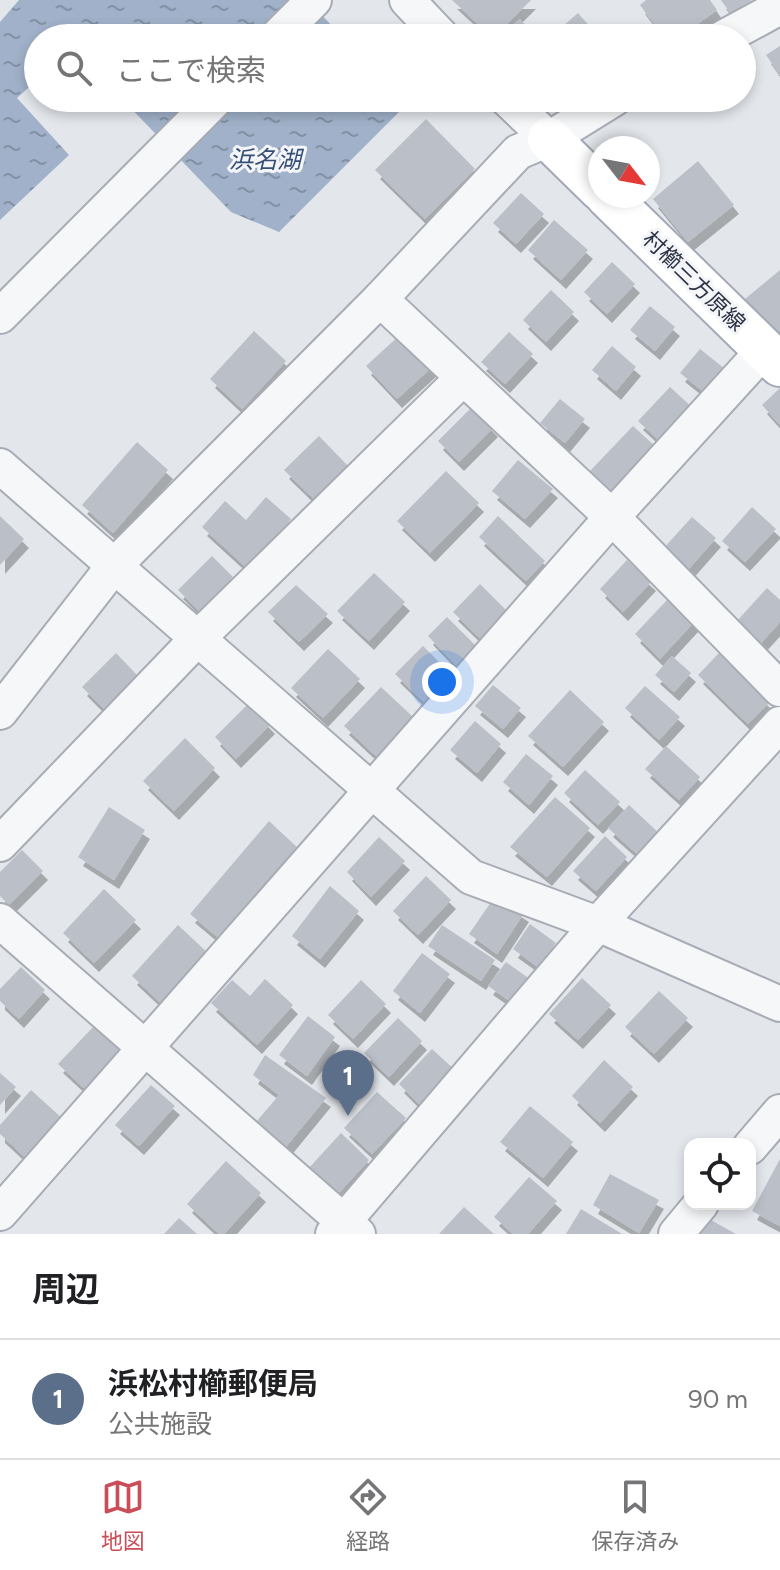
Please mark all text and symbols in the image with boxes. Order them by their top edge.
search box [24,24,756,112]
icon: search [52,46,96,90]
text: ここで検索 [116,52,266,89]
north arrow [588,136,660,208]
water label: 浜名湖 [229,145,305,174]
street label: 村櫛三方原線 [637,225,751,337]
your location [422,662,462,702]
pin: 1 [322,1050,374,1116]
map controls [684,1138,756,1210]
button: locate [684,1138,756,1210]
text: 周辺 [32,1269,100,1310]
text: 浜松村櫛郵便局 [108,1365,318,1402]
text: 1 [53,1383,63,1415]
text: 90 m [688,1383,748,1415]
text: 公共施設 [108,1408,212,1440]
tab: 地図 [101,1475,145,1555]
tab: 経路 [346,1475,390,1555]
tab: 保存済み [591,1475,679,1555]

